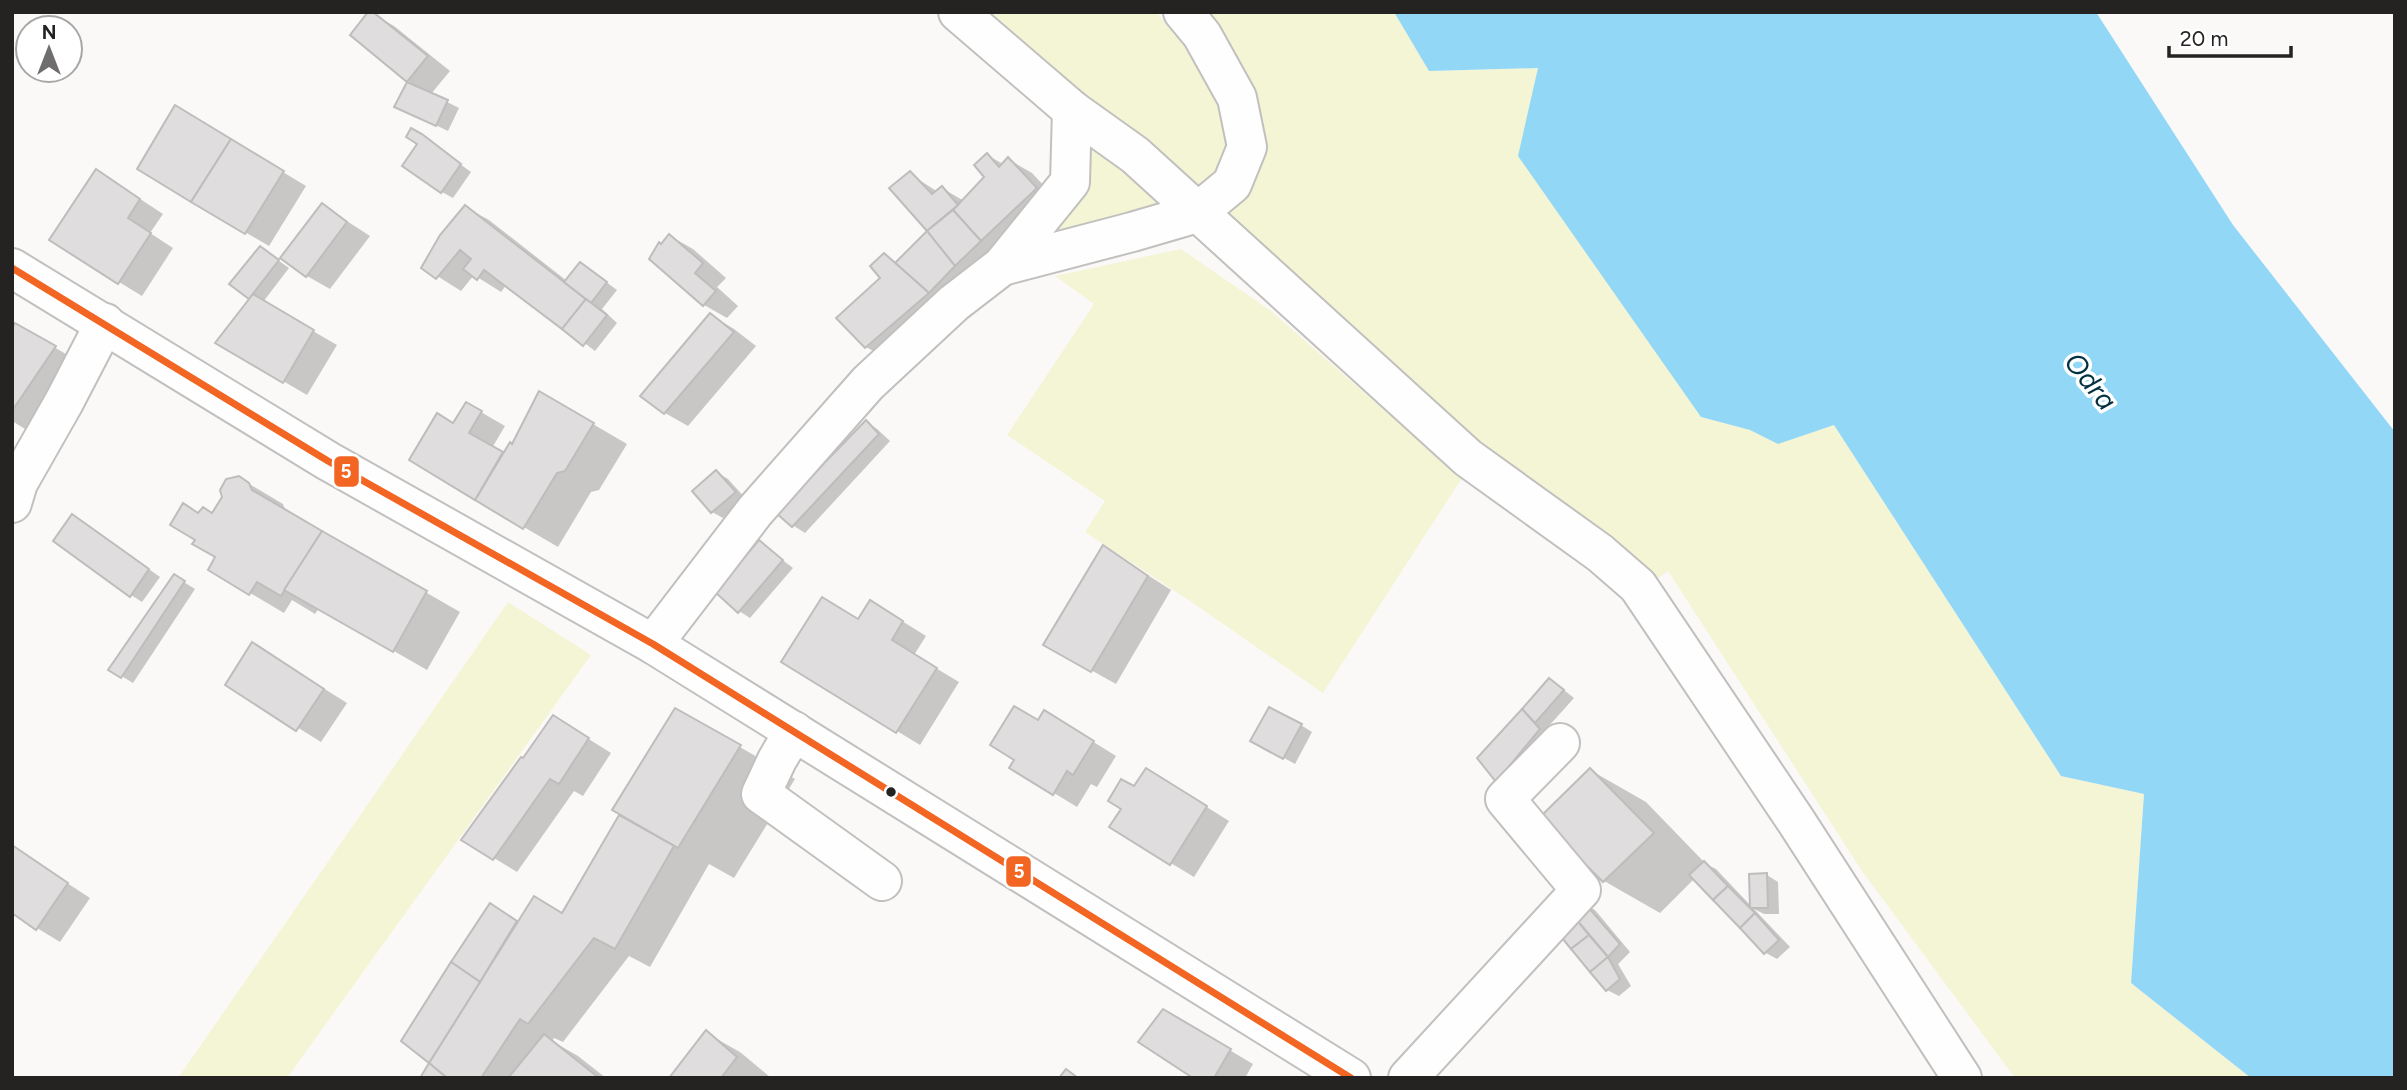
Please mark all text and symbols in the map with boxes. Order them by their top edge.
north arrow [14,14,84,84]
scale bar [2169,14,2292,58]
text: N [42,21,56,44]
text: 20 m [2180,26,2228,51]
water label: Odra [2058,345,2124,417]
line badge: 5 [333,455,360,488]
text: 5 [340,460,352,483]
unlabelled marker [884,785,898,799]
line badge: 5 [1005,855,1032,888]
text: 5 [1013,860,1025,883]

